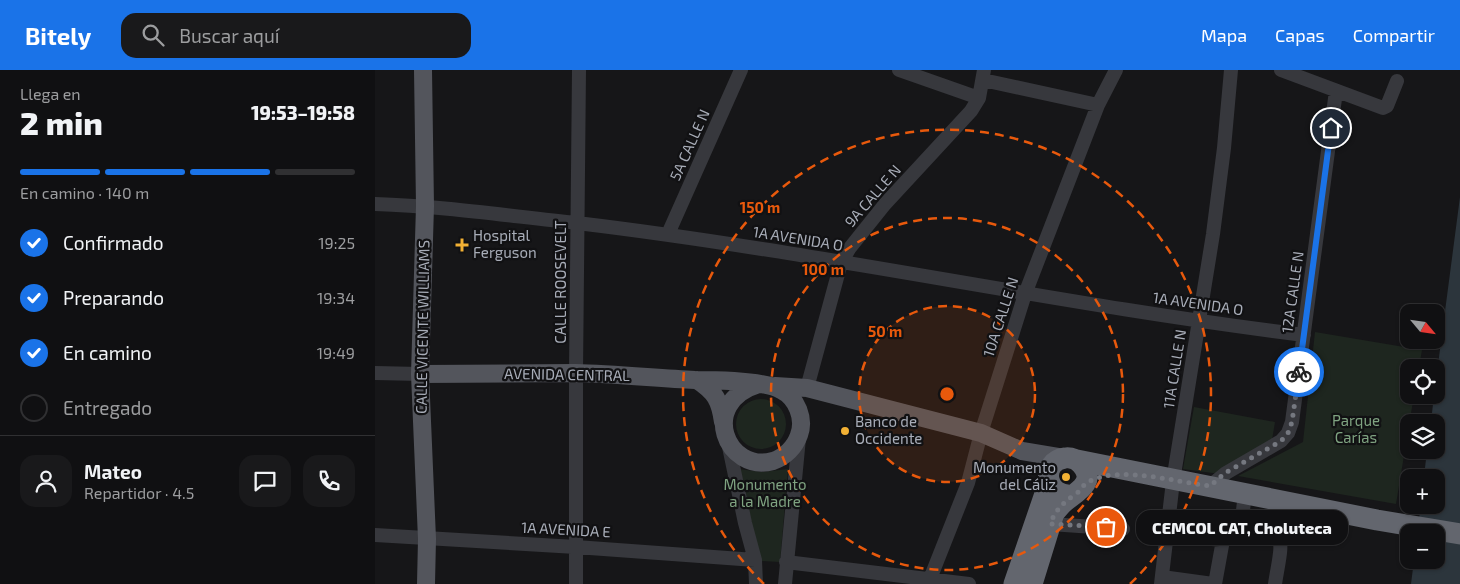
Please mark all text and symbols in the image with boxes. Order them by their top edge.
search box [121,13,471,58]
text: Bitely [25,21,91,50]
icon: search [139,21,167,49]
text: Buscar aquí [179,24,279,47]
text: Mapa [1201,24,1247,46]
text: Capas [1275,24,1325,46]
text: Compartir [1353,24,1435,46]
text: Llega en [20,84,81,103]
text: 19:53–19:58 [251,101,355,124]
text: 2 min [20,103,103,141]
street label: 5A CALLE N [665,106,713,183]
pin [1310,107,1352,149]
icon: home [1317,114,1345,142]
street label: 9A CALLE N [840,161,904,230]
text: En camino · 140 m [20,183,149,202]
text: 150 m [740,198,780,216]
street label: CALLE ROOSEVELT [551,220,569,344]
street label: 1A AVENIDA O [752,222,845,254]
place label: Hospital Ferguson [473,226,537,261]
icon: check [20,229,48,257]
text: Confirmado [63,231,164,254]
text: 19:25 [318,233,355,252]
marker: Hospital Ferguson [455,238,469,252]
street label: CALLE VICENTE WILLIAMS [411,240,433,414]
street label: 12A CALLE N [1277,250,1307,334]
text: 100 m [802,260,844,278]
street label: 10A CALLE N [979,274,1021,359]
icon: check [20,284,48,312]
text: Preparando [63,286,164,309]
text: 19:34 [317,288,355,307]
street label: 1A AVENIDA O [1152,288,1244,318]
north arrow [1400,304,1445,349]
map controls [1400,304,1445,569]
text: 50 m [868,322,902,340]
street label: 11A CALLE N [1159,328,1189,410]
icon: check [20,339,48,367]
text: En camino [63,341,152,364]
text: 19:49 [317,343,355,362]
courier [1274,347,1324,397]
icon: bike [1285,358,1313,386]
button: locate [1400,359,1445,404]
street label: AVENIDA CENTRAL [504,364,630,384]
centre of rings [938,385,956,403]
text: Entregado [63,396,152,419]
park label: Parque Carías [1332,411,1380,446]
place label: Banco de Occidente [855,412,922,447]
button: layers [1400,414,1445,459]
marker: Banco de Occidente [839,425,851,437]
button: person [20,455,72,507]
button: chat [239,455,291,507]
button: phone [303,455,355,507]
place label: Monumento del Cáliz [973,458,1056,493]
text: Mateo [84,460,142,483]
button: + [1400,469,1445,514]
marker: Monumento del Cáliz [1060,471,1072,483]
park label: Monumento a la Madre [723,475,807,510]
text: Repartidor · 4.5 [84,483,194,502]
pin [1085,506,1127,548]
callout: CEMCOL CAT, Choluteca [1136,510,1349,544]
icon: bag [1092,513,1120,541]
street label: 1A AVENIDA E [521,518,611,540]
text: CEMCOL CAT, Choluteca [1152,518,1332,537]
button: − [1400,524,1445,569]

